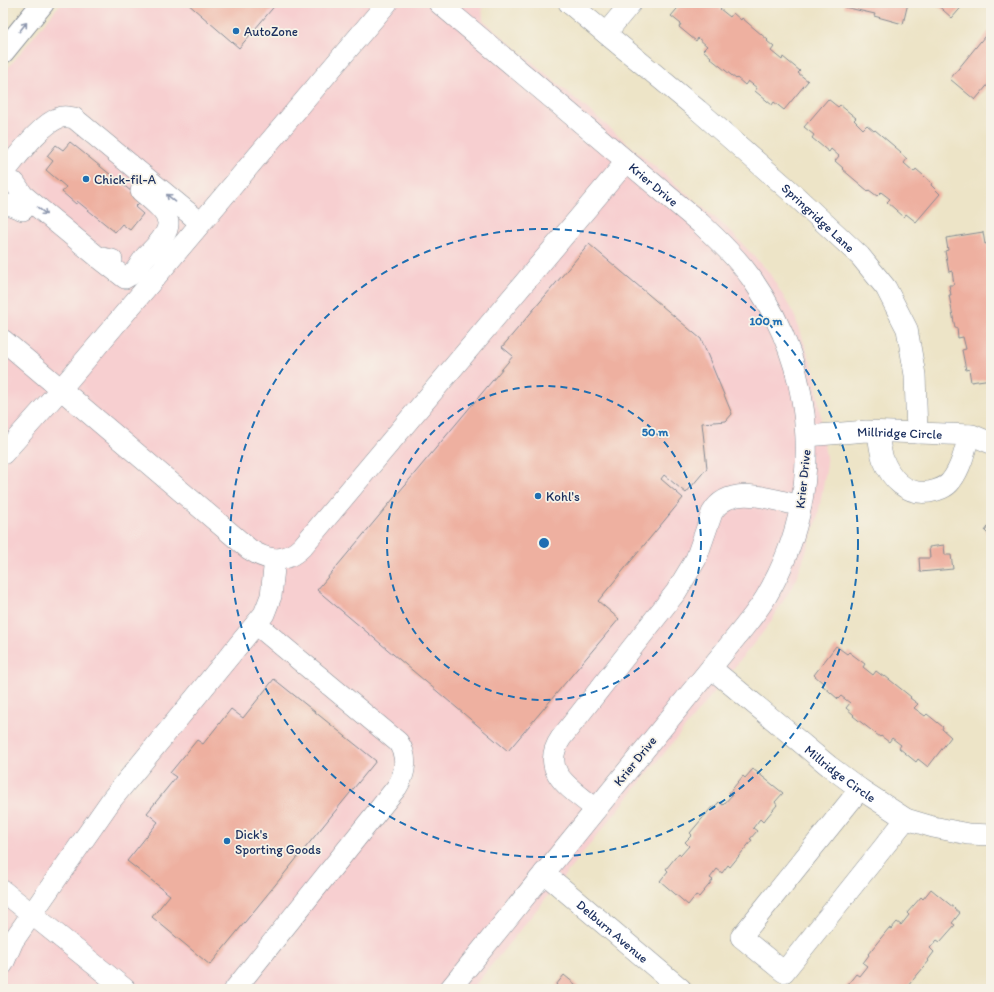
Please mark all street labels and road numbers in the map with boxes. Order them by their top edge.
street label: Krier Drive [626,159,681,209]
street label: Springridge Lane [779,180,858,255]
street label: Millridge Circle [857,423,943,441]
street label: Krier Drive [792,449,814,509]
street label: Krier Drive [610,733,660,789]
street label: Millridge Circle [802,742,879,805]
street label: Delburn Avenue [574,897,652,966]

